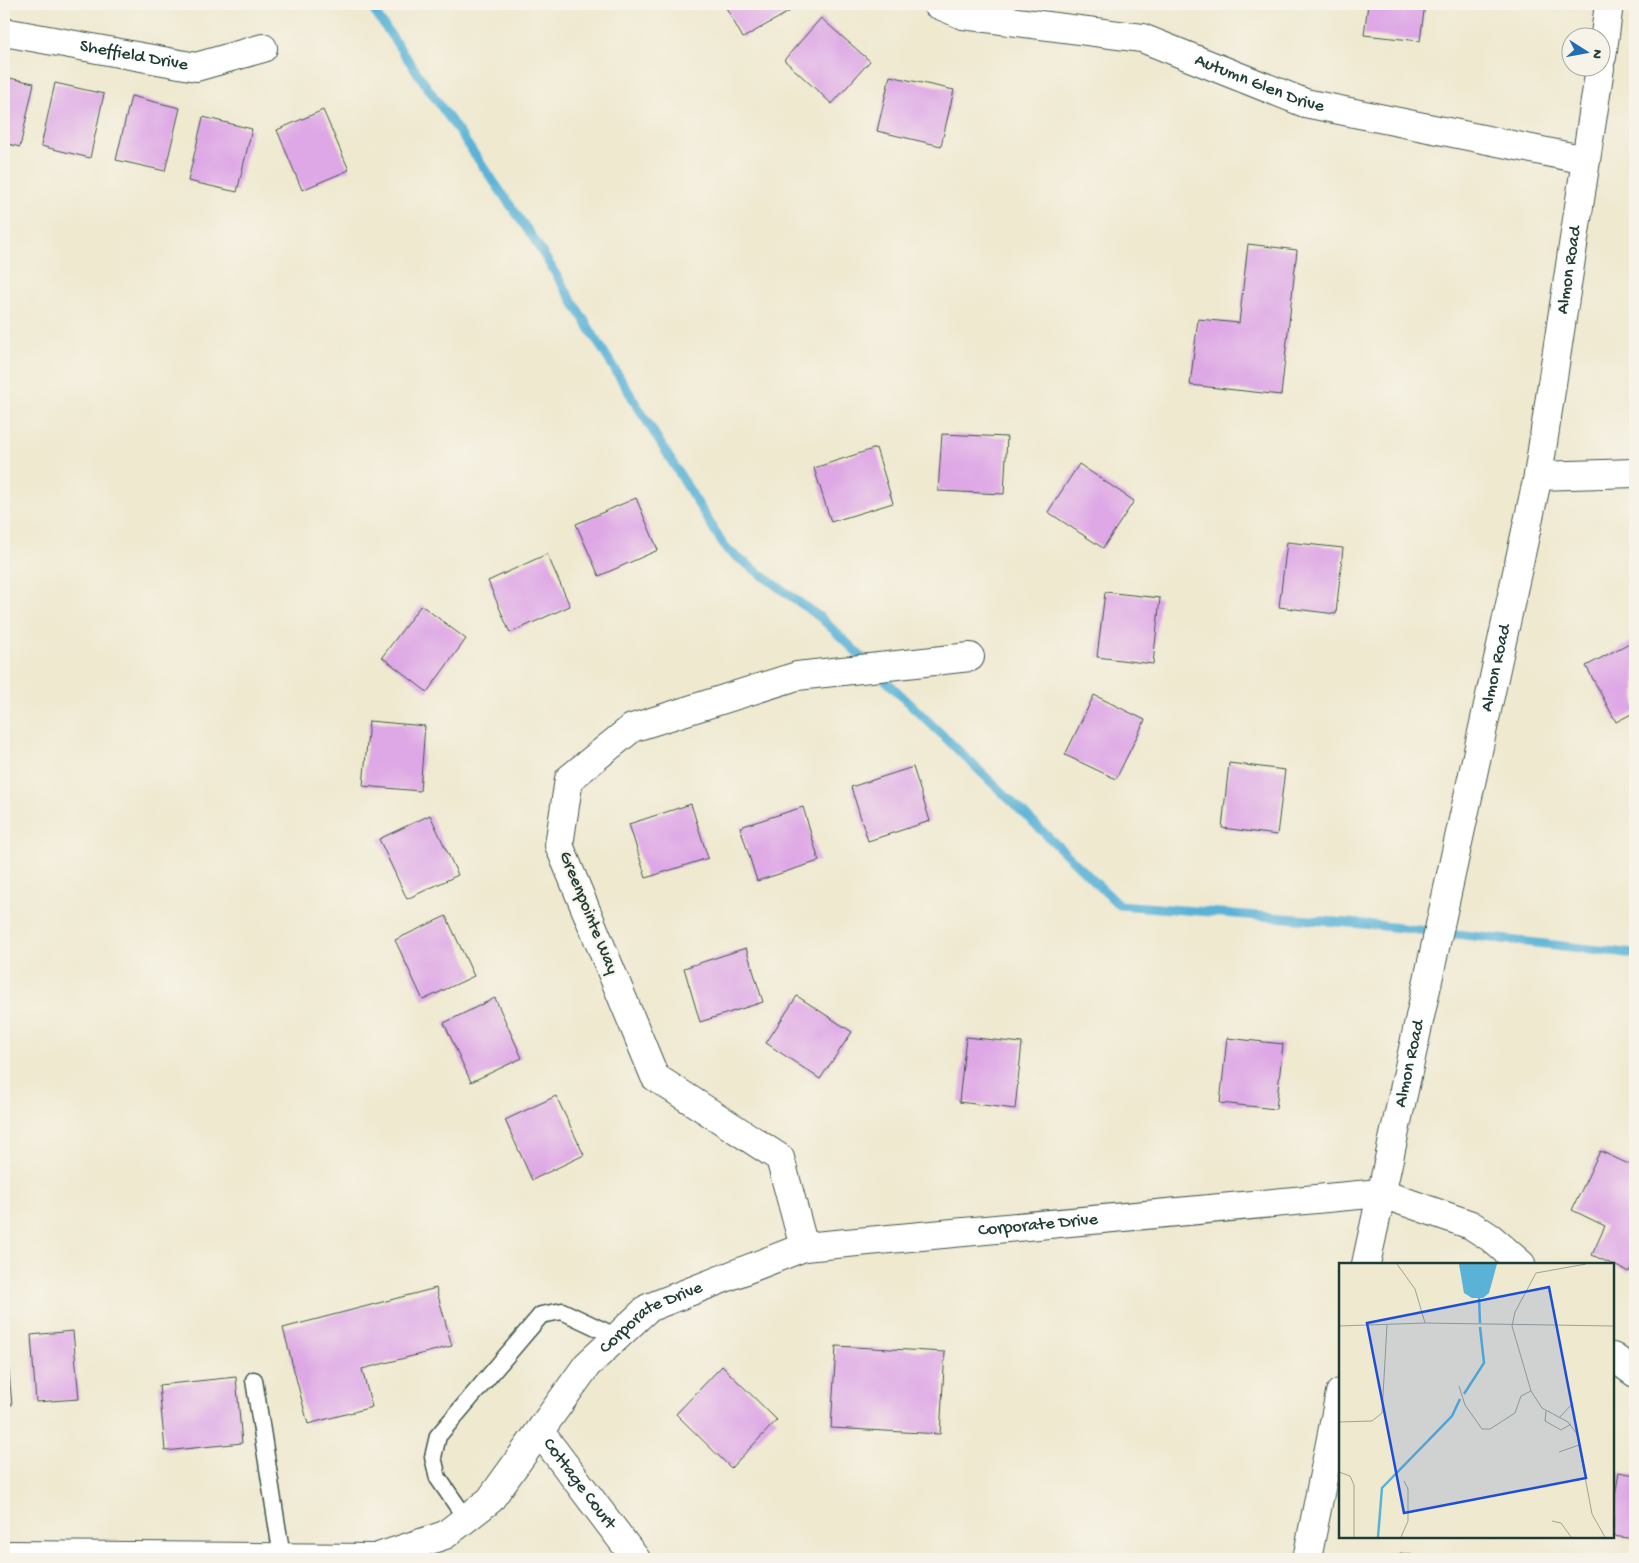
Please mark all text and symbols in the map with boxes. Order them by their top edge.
north arrow [1562,28,1612,78]
street label: Sheffield Drive [78,36,190,76]
text: N [1587,48,1606,60]
street label: Autumn Glen Drive [1192,50,1327,117]
street label: Almon Road [1552,223,1587,315]
street label: Almon Road [1476,621,1516,714]
street label: Greenpointe Way [554,849,622,978]
street label: Almon Road [1390,1017,1430,1109]
street label: Corporate Drive [977,1209,1100,1241]
inset map [1339,1263,1614,1538]
street label: Corporate Drive [595,1277,706,1358]
street label: Cottage Court [538,1434,621,1535]

